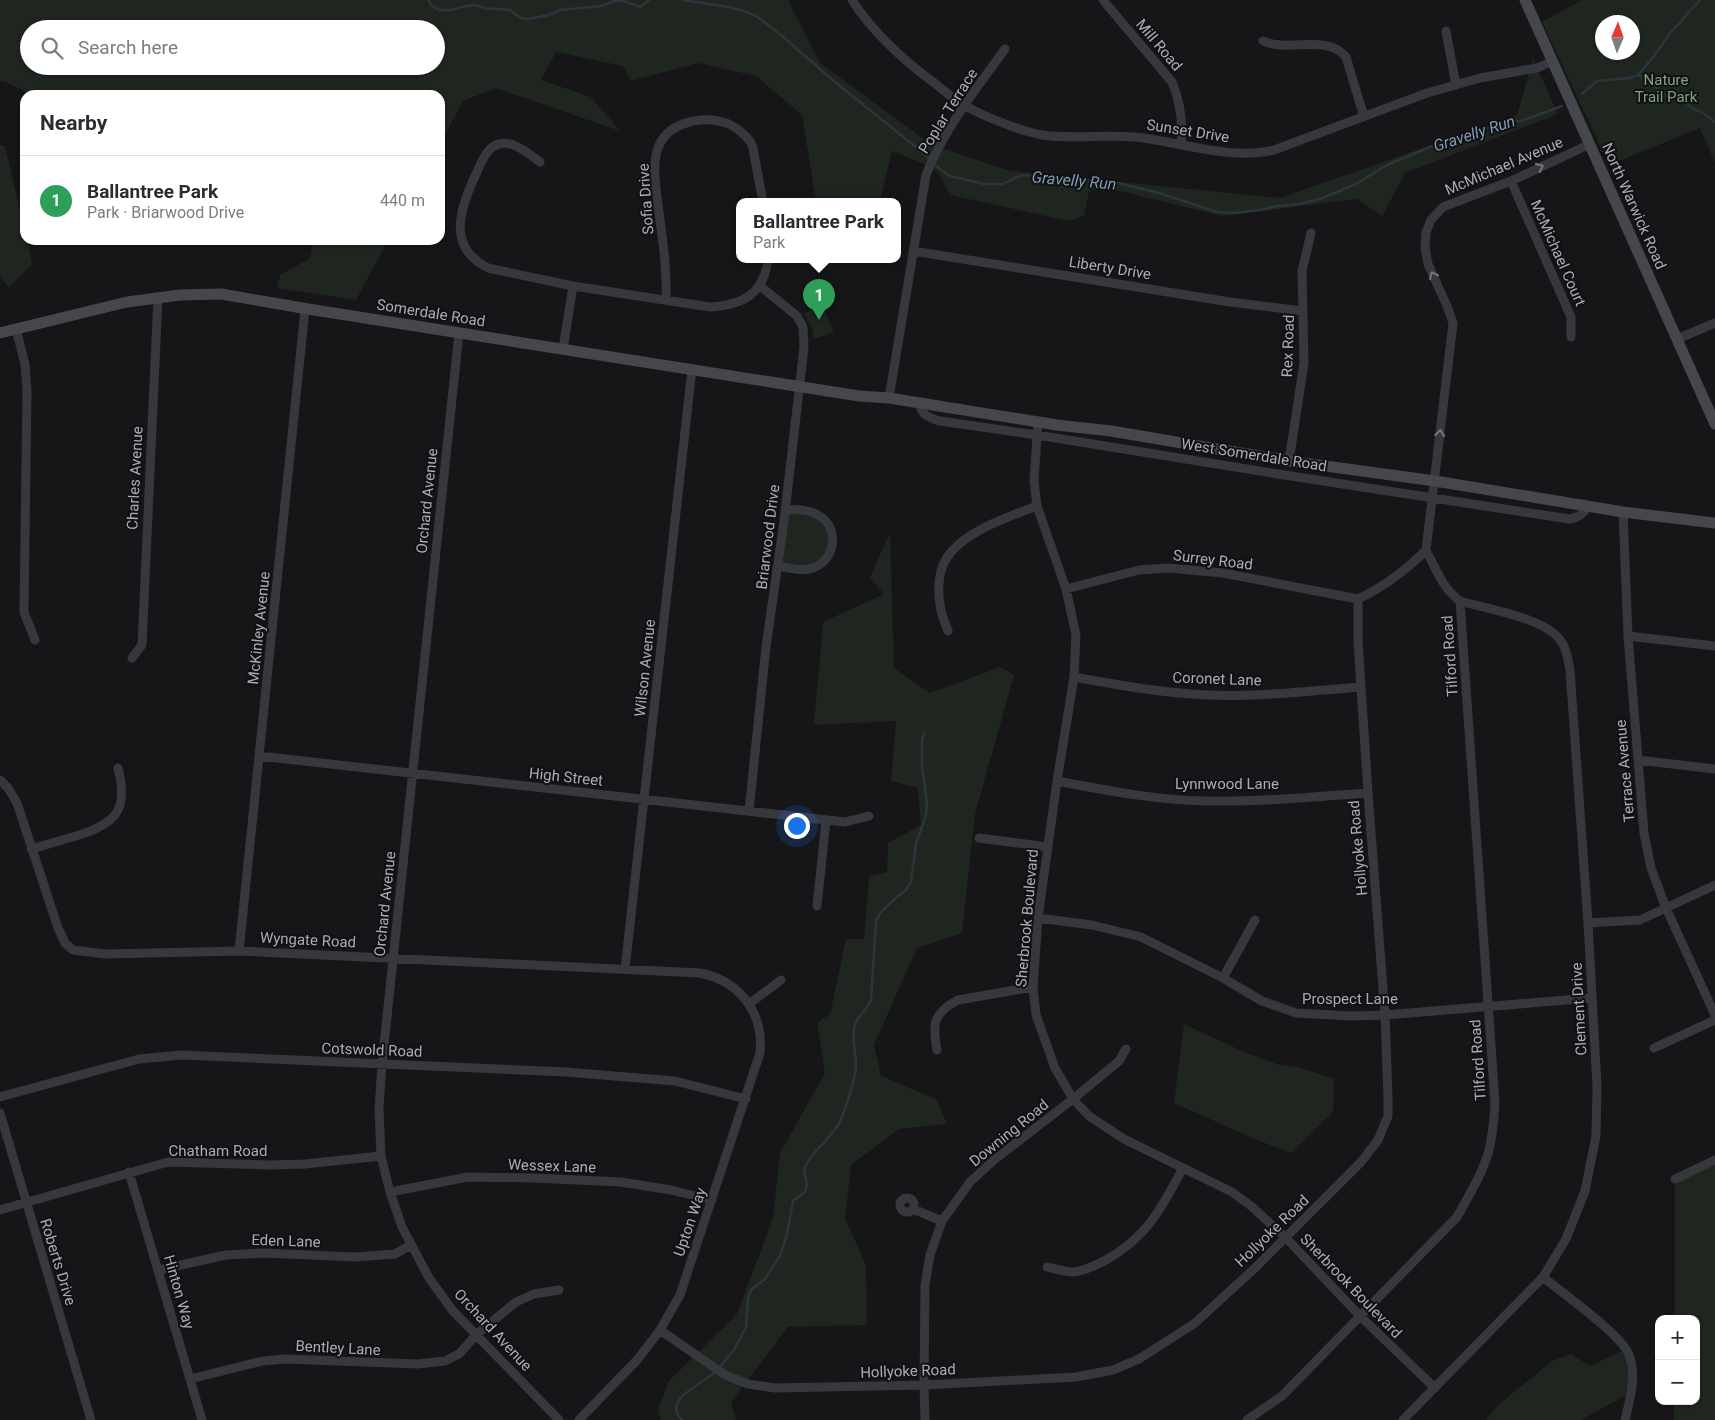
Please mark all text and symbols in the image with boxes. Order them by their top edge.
street label: Mill Road [1132,15,1186,75]
north arrow [1595,15,1640,60]
search box [20,20,445,75]
icon: search [38,34,66,62]
text: Search here [78,36,178,59]
street label: Poplar Terrace [915,65,981,157]
park label: Nature Trail Park [1635,71,1698,106]
text: Nearby [40,111,107,135]
water label: Gravelly Run [1431,111,1518,156]
street label: Sunset Drive [1145,116,1231,146]
street label: McMichael Avenue [1442,133,1566,199]
street label: North Warwick Road [1598,140,1670,272]
street label: Sofia Drive [635,163,657,235]
one-way arrow [1535,163,1544,174]
water label: Gravelly Run [1031,167,1117,194]
text: Ballantree Park [87,180,218,203]
text: 1 [51,191,61,210]
text: 440 m [380,191,425,210]
street label: McMichael Court [1527,197,1589,309]
popup [736,198,901,263]
text: Park · Briarwood Drive [87,203,244,222]
text: Ballantree Park [753,210,884,233]
text: Park [753,233,785,252]
street label: Liberty Drive [1068,253,1152,283]
one-way arrow [1429,271,1440,280]
pin: 1 [803,279,835,320]
street label: Somerdale Road [375,296,487,330]
street label: Rex Road [1278,314,1298,378]
street label: Charles Avenue [123,426,147,530]
one-way arrow [1434,428,1445,436]
street label: West Somerdale Road [1180,435,1328,475]
street label: Orchard Avenue [413,447,441,555]
street label: Briarwood Drive [753,483,783,591]
street label: Surrey Road [1172,546,1254,574]
street label: McKinley Avenue [244,570,274,685]
street label: Tilford Road [1438,615,1462,697]
street label: Wilson Avenue [631,618,659,718]
street label: Coronet Lane [1172,668,1262,690]
street label: Terrace Avenue [1612,719,1638,823]
street label: High Street [528,764,604,790]
street label: Lynnwood Lane [1175,775,1279,793]
street label: Hollyoke Road [1345,800,1371,896]
your location [784,813,810,839]
street label: Sherbrook Boulevard [1012,848,1042,988]
street label: Orchard Avenue [371,850,399,958]
street label: Wyngate Road [259,928,357,952]
street label: Clement Drive [1568,962,1590,1056]
street label: Prospect Lane [1302,990,1398,1008]
street label: Tilford Road [1466,1019,1490,1101]
street label: Cotswold Road [321,1039,423,1061]
street label: Downing Road [966,1096,1052,1170]
street label: Chatham Road [169,1142,267,1160]
street label: Wessex Lane [508,1155,596,1177]
street label: Upton Way [670,1185,710,1259]
street label: Hollyoke Road [1231,1191,1313,1271]
street label: Roberts Drive [36,1216,80,1308]
street label: Sherbrook Boulevard [1296,1230,1406,1342]
street label: Eden Lane [251,1231,321,1251]
street label: Hinton Way [160,1253,198,1331]
street label: Orchard Avenue [450,1285,536,1375]
map controls [1655,1315,1700,1405]
button: + [1655,1315,1700,1360]
street label: Bentley Lane [295,1337,381,1359]
street label: Hollyoke Road [860,1360,956,1382]
button: − [1655,1360,1700,1405]

